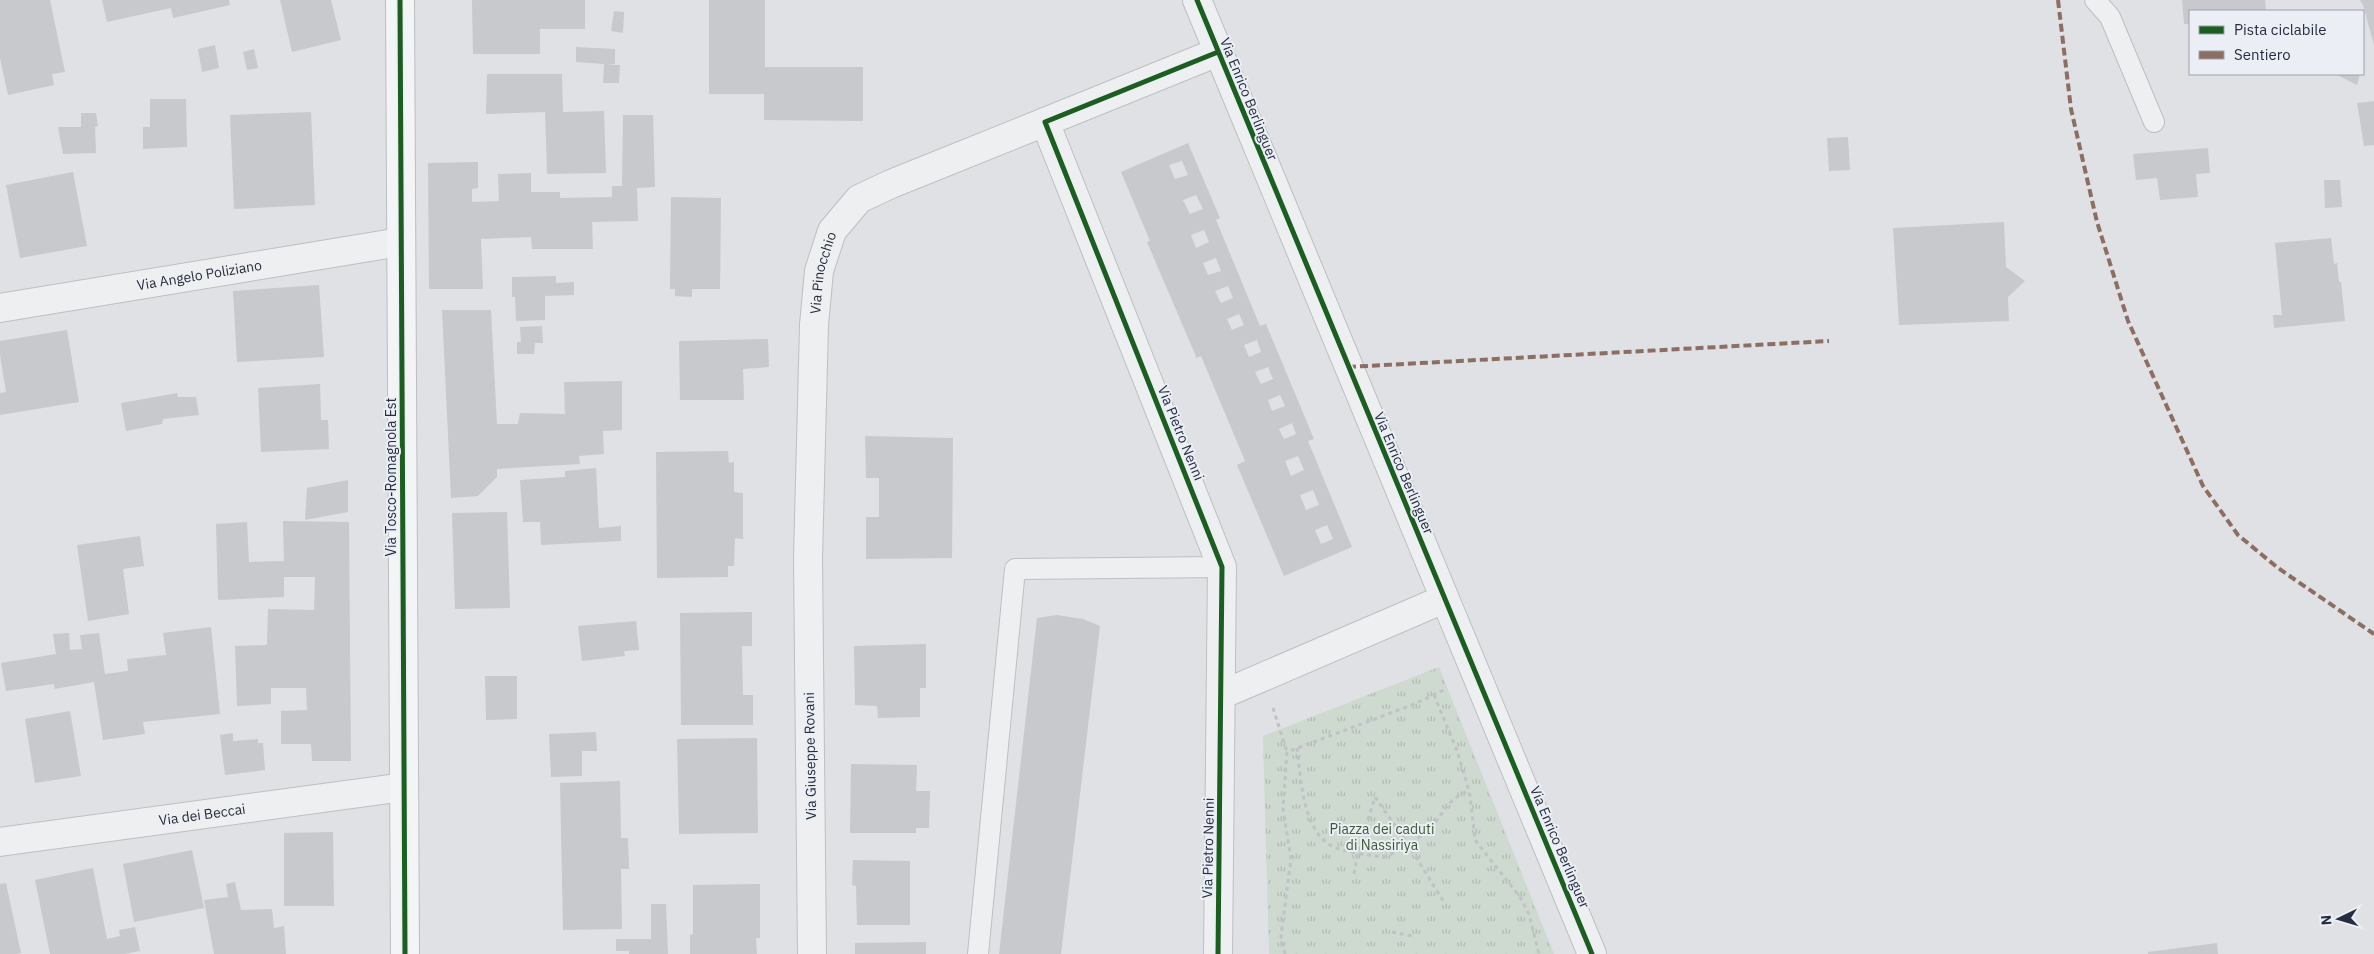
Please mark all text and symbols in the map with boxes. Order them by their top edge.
legend [2189,10,2364,75]
text: Pista ciclabile [2234,20,2327,39]
street label: Via Enrico Berlinguer [1216,35,1282,163]
text: Sentiero [2234,45,2291,64]
street label: Via Pinocchio [806,229,840,315]
street label: Via Angelo Poliziano [135,256,263,294]
street label: Via Pietro Nenni [1154,383,1208,483]
street label: Via Tosco-Romagnola Est [382,397,400,556]
street label: Via Enrico Berlinguer [1370,409,1438,537]
street label: Via Giuseppe Rovani [800,692,820,820]
street label: Via Enrico Berlinguer [1526,783,1594,911]
street label: Via Pietro Nenni [1198,798,1218,898]
street label: Via dei Beccai [158,800,247,829]
park label: Piazza dei caduti di Nassiriya [1330,820,1434,854]
north arrow [2314,894,2364,944]
text: N [2317,914,2335,926]

